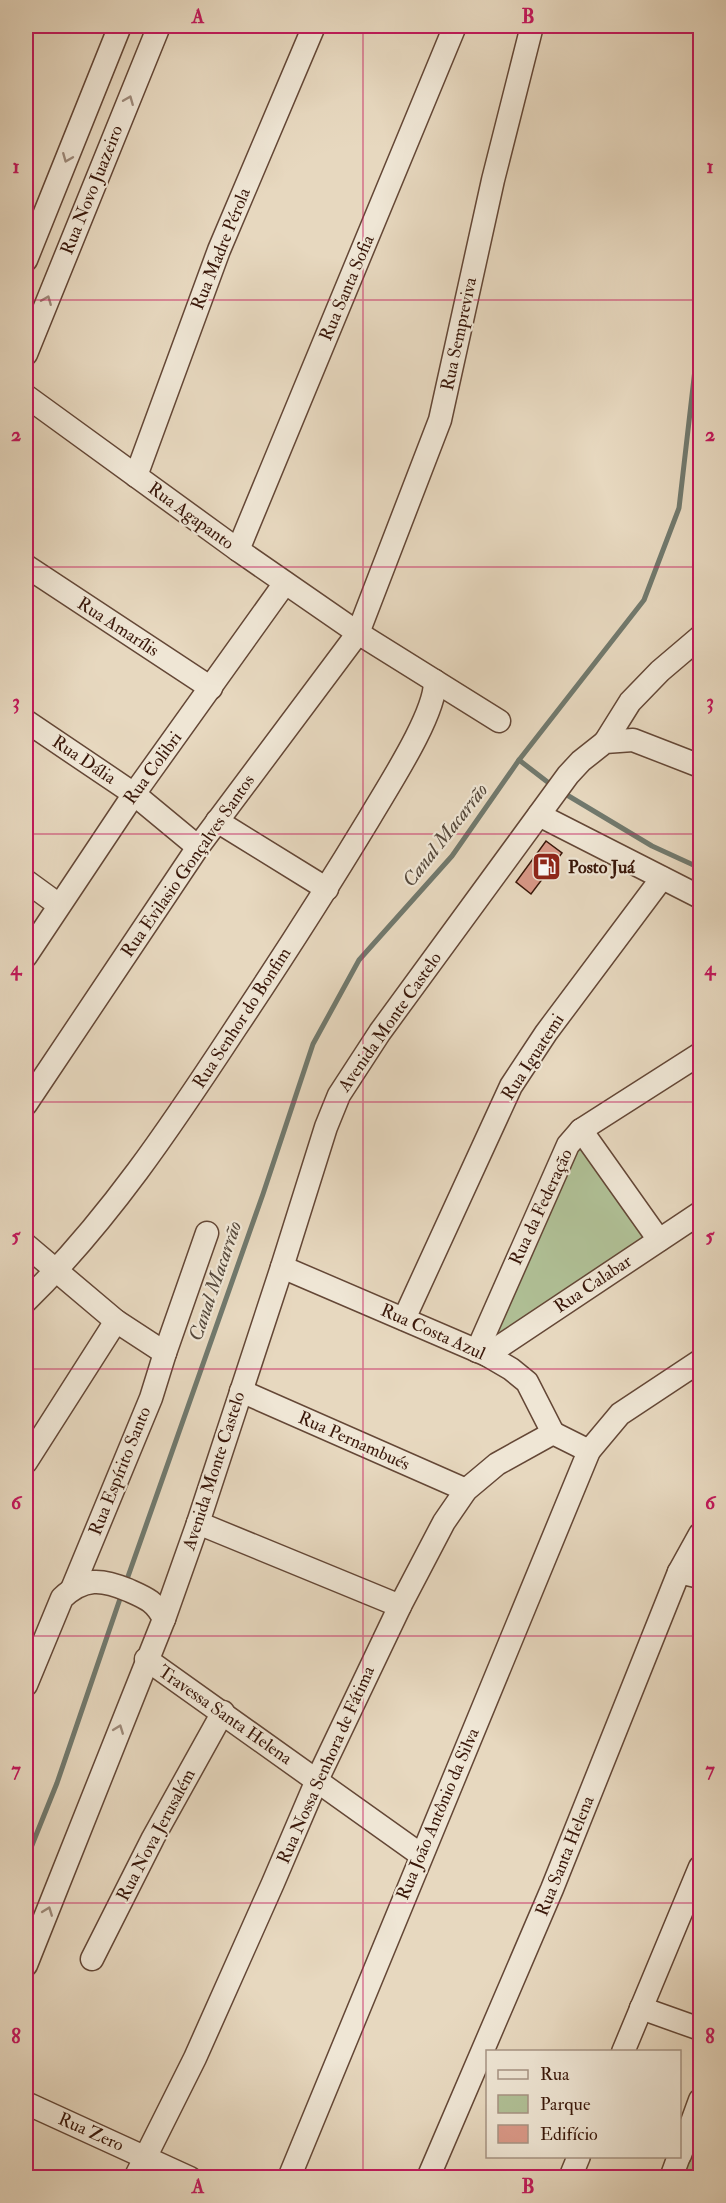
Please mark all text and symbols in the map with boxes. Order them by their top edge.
text: A [191,4,205,29]
text: B [521,4,535,29]
one-way arrow [122,95,134,106]
street label: Rua Novo Juazeiro [56,122,129,258]
one-way arrow [62,151,74,162]
text: 1 [12,154,20,179]
text: 1 [706,154,714,179]
street label: Rua Madre Pérola [186,184,256,313]
street label: Rua Santa Sofia [314,231,380,344]
street label: Rua Sempreviva [436,275,482,393]
one-way arrow [40,295,53,306]
text: 2 [11,422,21,447]
text: 2 [705,422,715,447]
street label: Rua Agapanto [143,477,239,555]
street label: Rua Amarílis [73,592,163,662]
text: 3 [12,689,20,714]
text: 3 [706,689,714,714]
street label: Rua Colibri [119,727,187,809]
street label: Rua Dália [48,730,121,790]
street label: Rua Evilasio Gonçalves Santos [116,770,260,962]
water label: Canal Macarrão [397,778,493,892]
fuel station icon: Posto Juá [531,851,563,883]
place label: Posto Juá [568,856,635,879]
street label: Rua Senhor do Bonfim [188,943,296,1093]
street label: Avenida Monte Castelo [333,947,447,1097]
text: 4 [10,956,23,981]
text: 4 [704,956,717,981]
street label: Rua Iguatemi [497,1009,570,1104]
street label: Rua da Federação [504,1145,578,1269]
water label: Canal Macarrão [183,1218,247,1344]
text: 5 [12,1223,22,1248]
text: 5 [706,1223,716,1248]
street label: Rua Calabar [550,1250,636,1318]
street label: Rua Costa Azul [377,1299,489,1366]
street label: Avenida Monte Castelo [177,1388,251,1554]
street label: Rua Espírito Santo [84,1403,156,1539]
street label: Rua Pernambués [295,1406,413,1476]
text: 6 [11,1490,23,1515]
text: 6 [705,1490,717,1515]
street label: Travessa Santa Helena [154,1660,297,1770]
street label: Rua Nossa Senhora de Fátima [272,1662,380,1868]
street label: Rua João Antônio da Silva [391,1724,485,1903]
one-way arrow [112,1725,124,1736]
text: 7 [11,1757,21,1782]
text: 7 [705,1757,715,1782]
street label: Rua Nova Jerusalém [111,1765,201,1905]
street label: Rua Santa Helena [530,1792,600,1919]
one-way arrow [41,1906,53,1917]
text: 8 [11,2024,21,2049]
text: 8 [705,2024,715,2049]
legend [486,2050,681,2158]
text: Rua [540,2063,570,2086]
text: Parque [540,2093,591,2116]
street label: Rua Zero [55,2107,128,2157]
text: Edifício [540,2123,598,2146]
text: A [191,2174,205,2199]
text: B [521,2174,535,2199]

